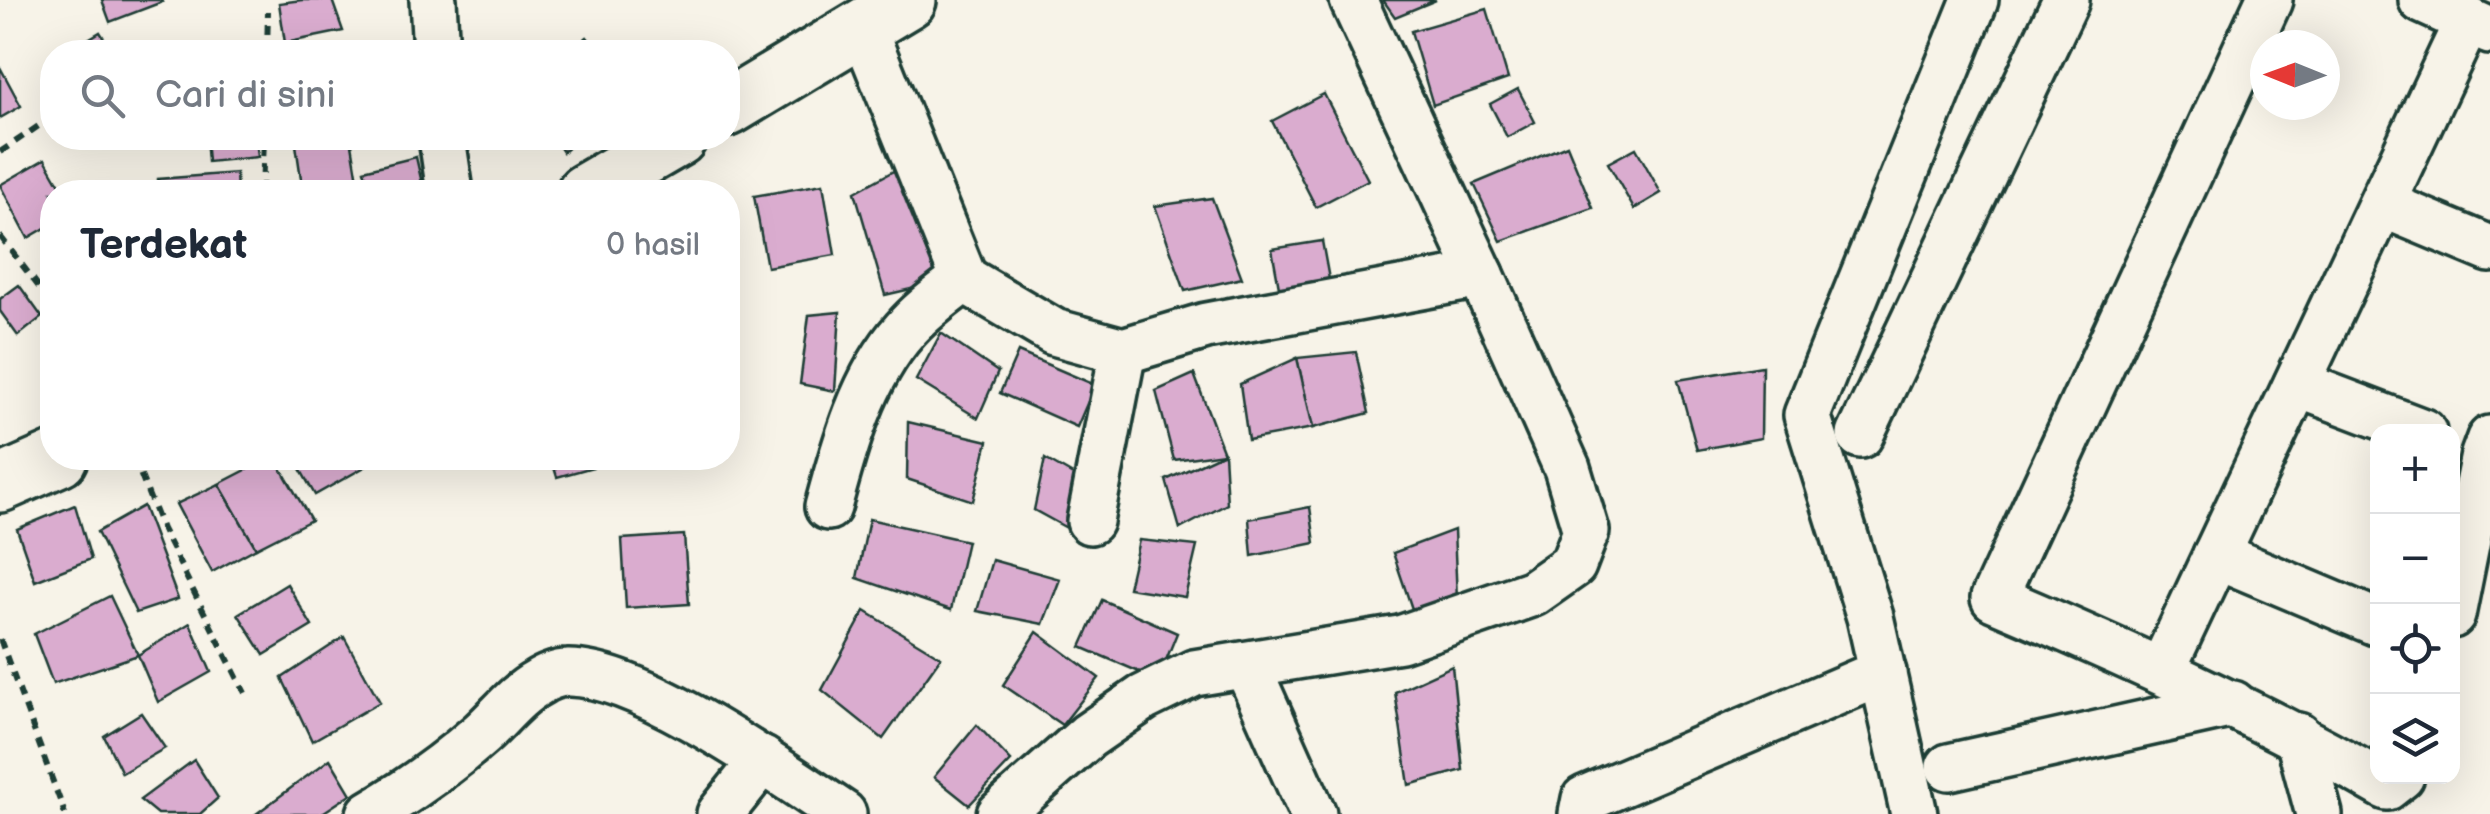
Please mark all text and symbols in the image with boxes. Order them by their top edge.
north arrow [2250,30,2340,120]
search box [40,40,740,150]
icon: search [75,68,130,123]
text: Cari di sini [155,73,335,118]
text: Terdekat [80,220,247,271]
text: 0 hasil [606,226,700,265]
map controls [2370,424,2460,784]
button: + [2370,424,2460,514]
button: − [2370,514,2460,604]
button: locate [2370,604,2460,694]
button: layers [2370,694,2460,784]

